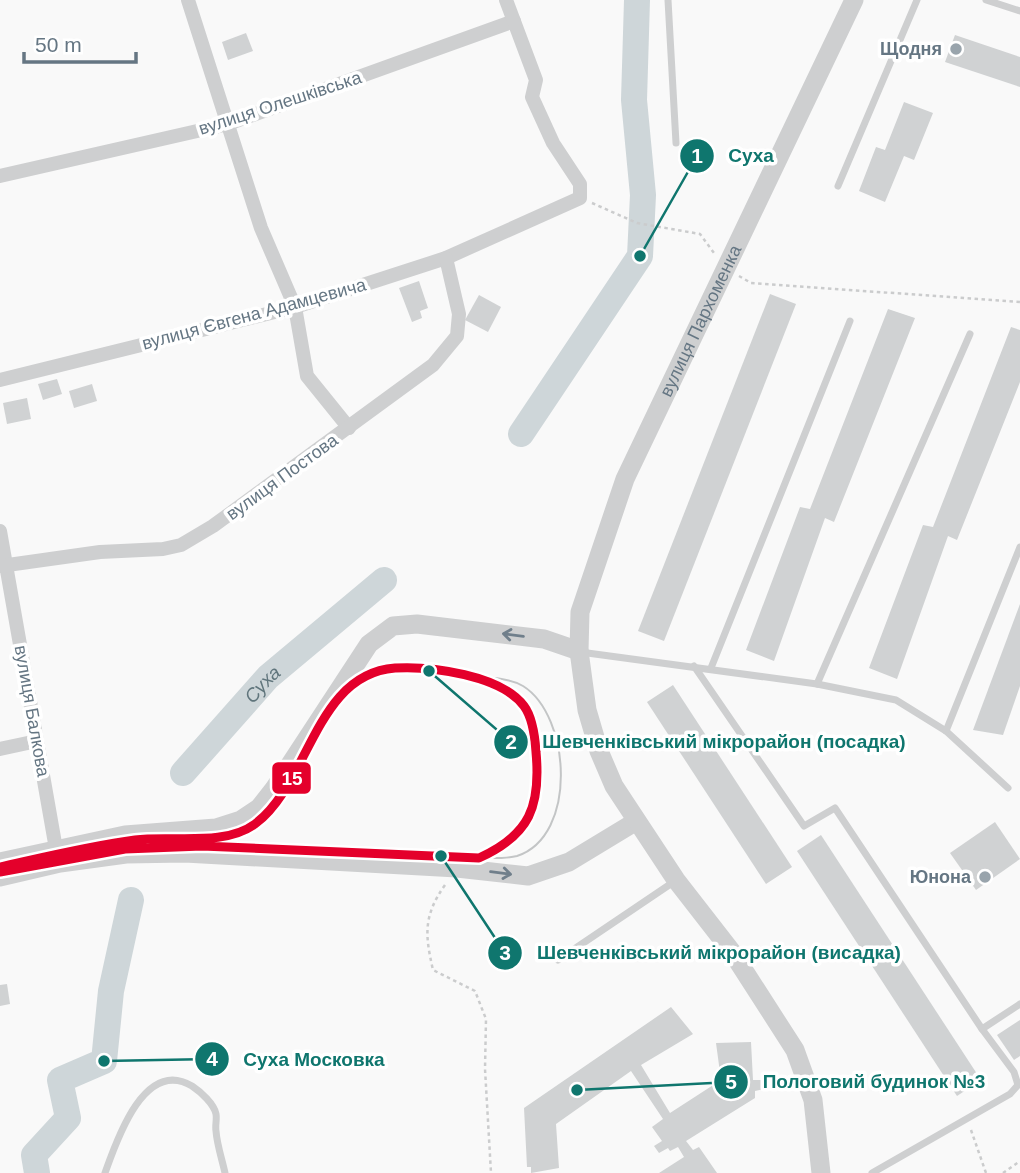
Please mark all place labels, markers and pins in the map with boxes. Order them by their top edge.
place label: Щодня [880,39,942,59]
marker: Щодня [948,41,964,57]
callout: Суха [679,136,788,176]
callout: Шевченківський мікрорайон (посадка) [493,722,919,762]
place label: Юнона [910,867,972,887]
marker: Юнона [977,869,993,885]
callout: Шевченківський мікрорайон (висадка) [488,933,914,973]
callout: Суха Московка [194,1039,399,1079]
callout: Пологовий будинок №3 [714,1062,1000,1102]

